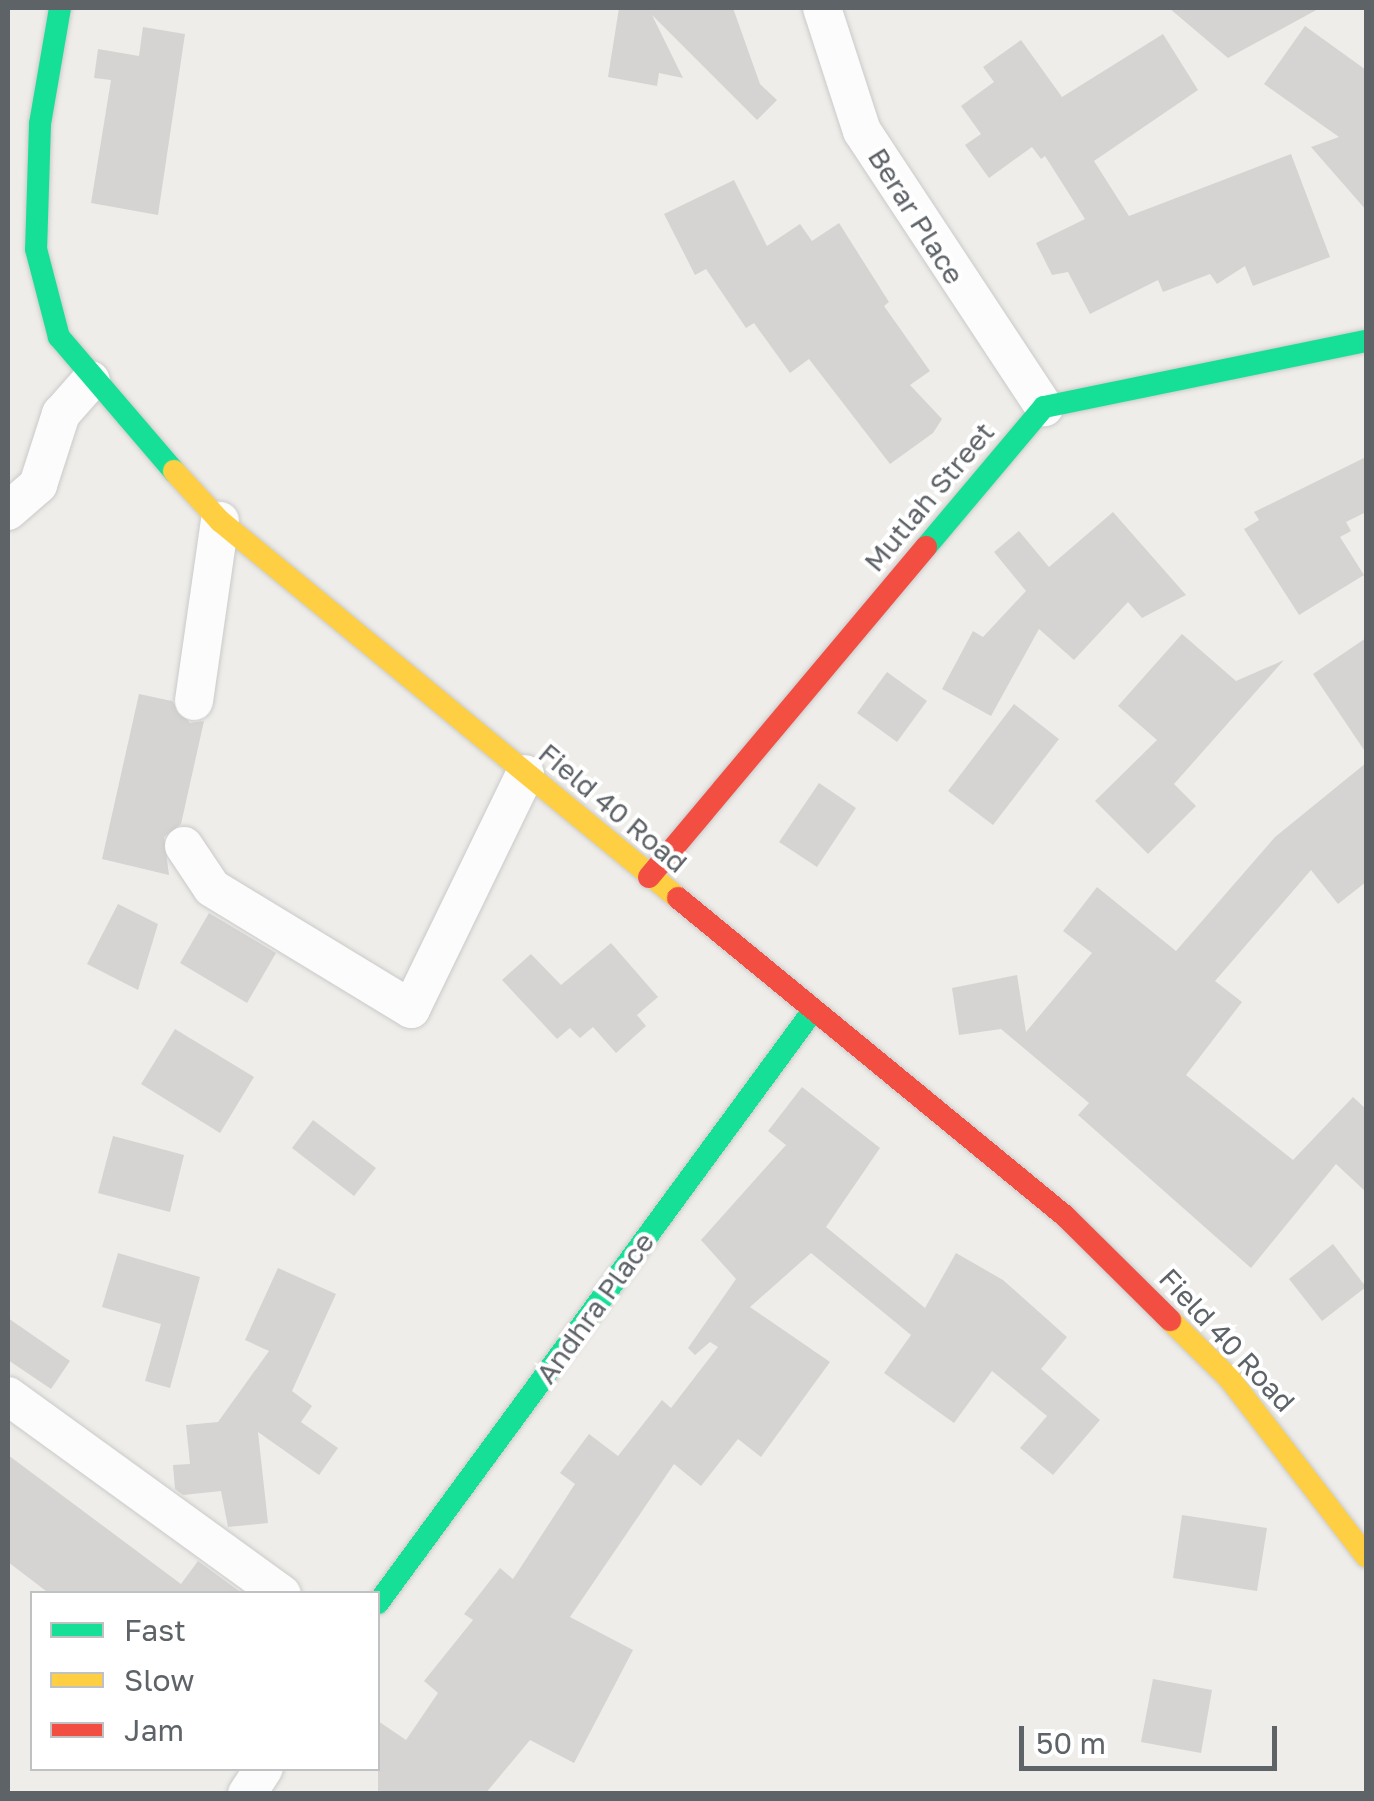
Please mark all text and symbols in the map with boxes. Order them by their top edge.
street label: Berar Place [861,142,971,290]
street label: Mutlah Street [857,416,1001,578]
street label: Field 40 Road [532,736,694,880]
street label: Andhra Place [529,1226,661,1390]
street label: Field 40 Road [1152,1261,1302,1419]
legend [30,1591,380,1771]
text: Fast [124,1612,186,1648]
text: Slow [124,1662,195,1698]
scale bar [1024,1706,1282,1768]
text: Jam [124,1712,184,1748]
text: 50 m [1036,1725,1106,1761]

